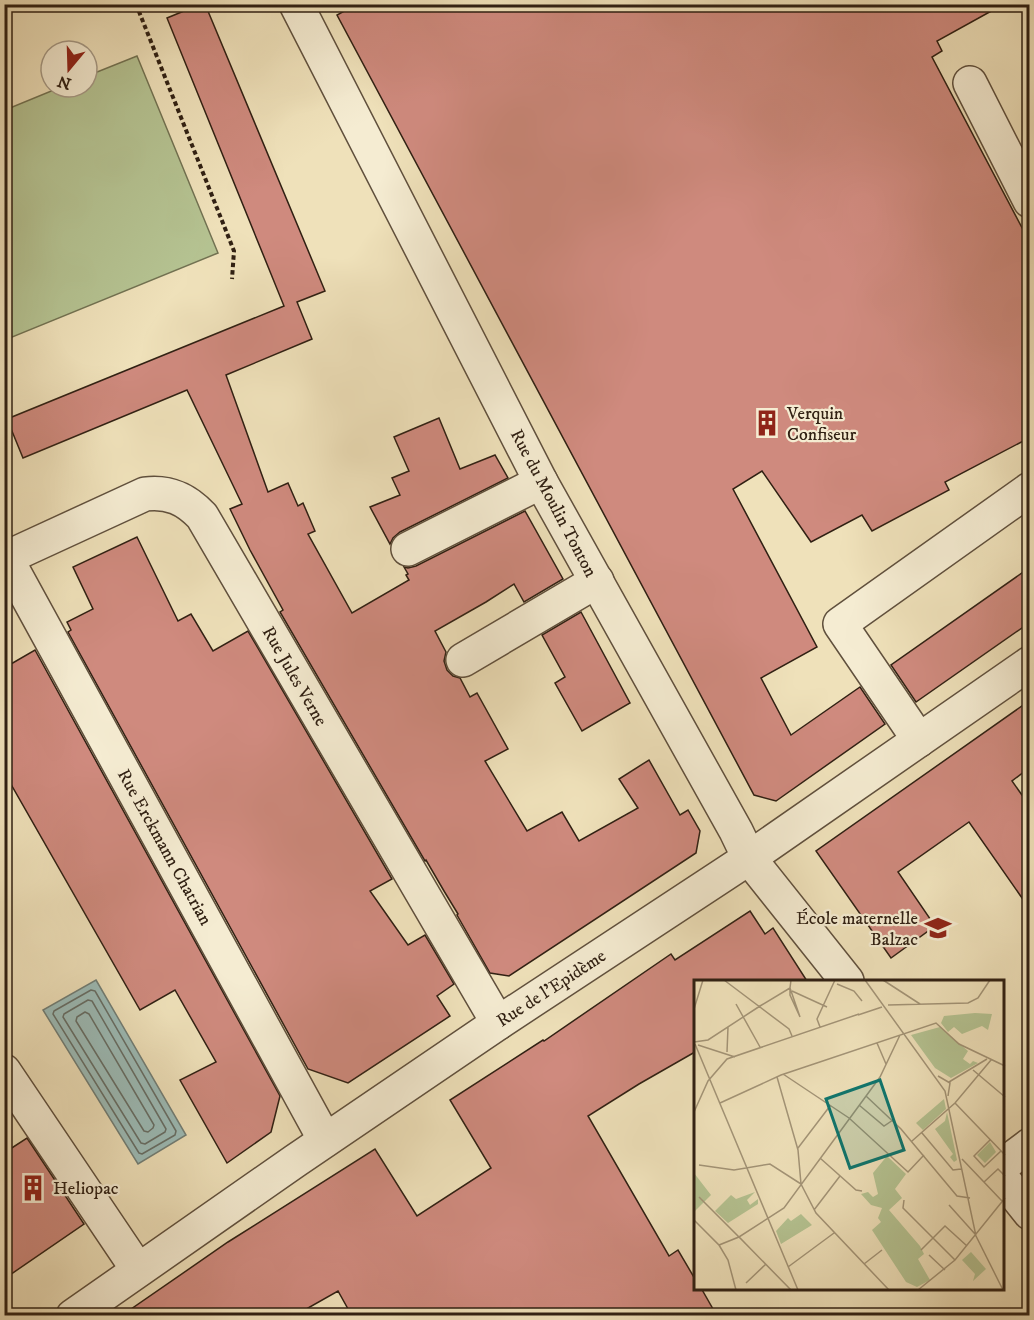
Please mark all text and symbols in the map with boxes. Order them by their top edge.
north arrow [39,39,99,99]
text: N [55,71,74,94]
place label: Verquin Confiseur [786,403,856,446]
building icon: Verquin Confiseur [752,408,782,438]
street label: Rue du Moulin Tonton [505,426,602,582]
street label: Rue Jules Verne [257,623,332,730]
street label: Rue Erckmann Chatrian [112,766,216,930]
place label: École maternelle Balzac [796,908,918,951]
school or university icon: École maternelle Balzac [923,913,953,943]
street label: Rue de l'Epidème [493,945,610,1032]
inset map [694,980,1004,1290]
building icon: Heliopac [18,1173,48,1203]
place label: Heliopac [53,1178,119,1200]

